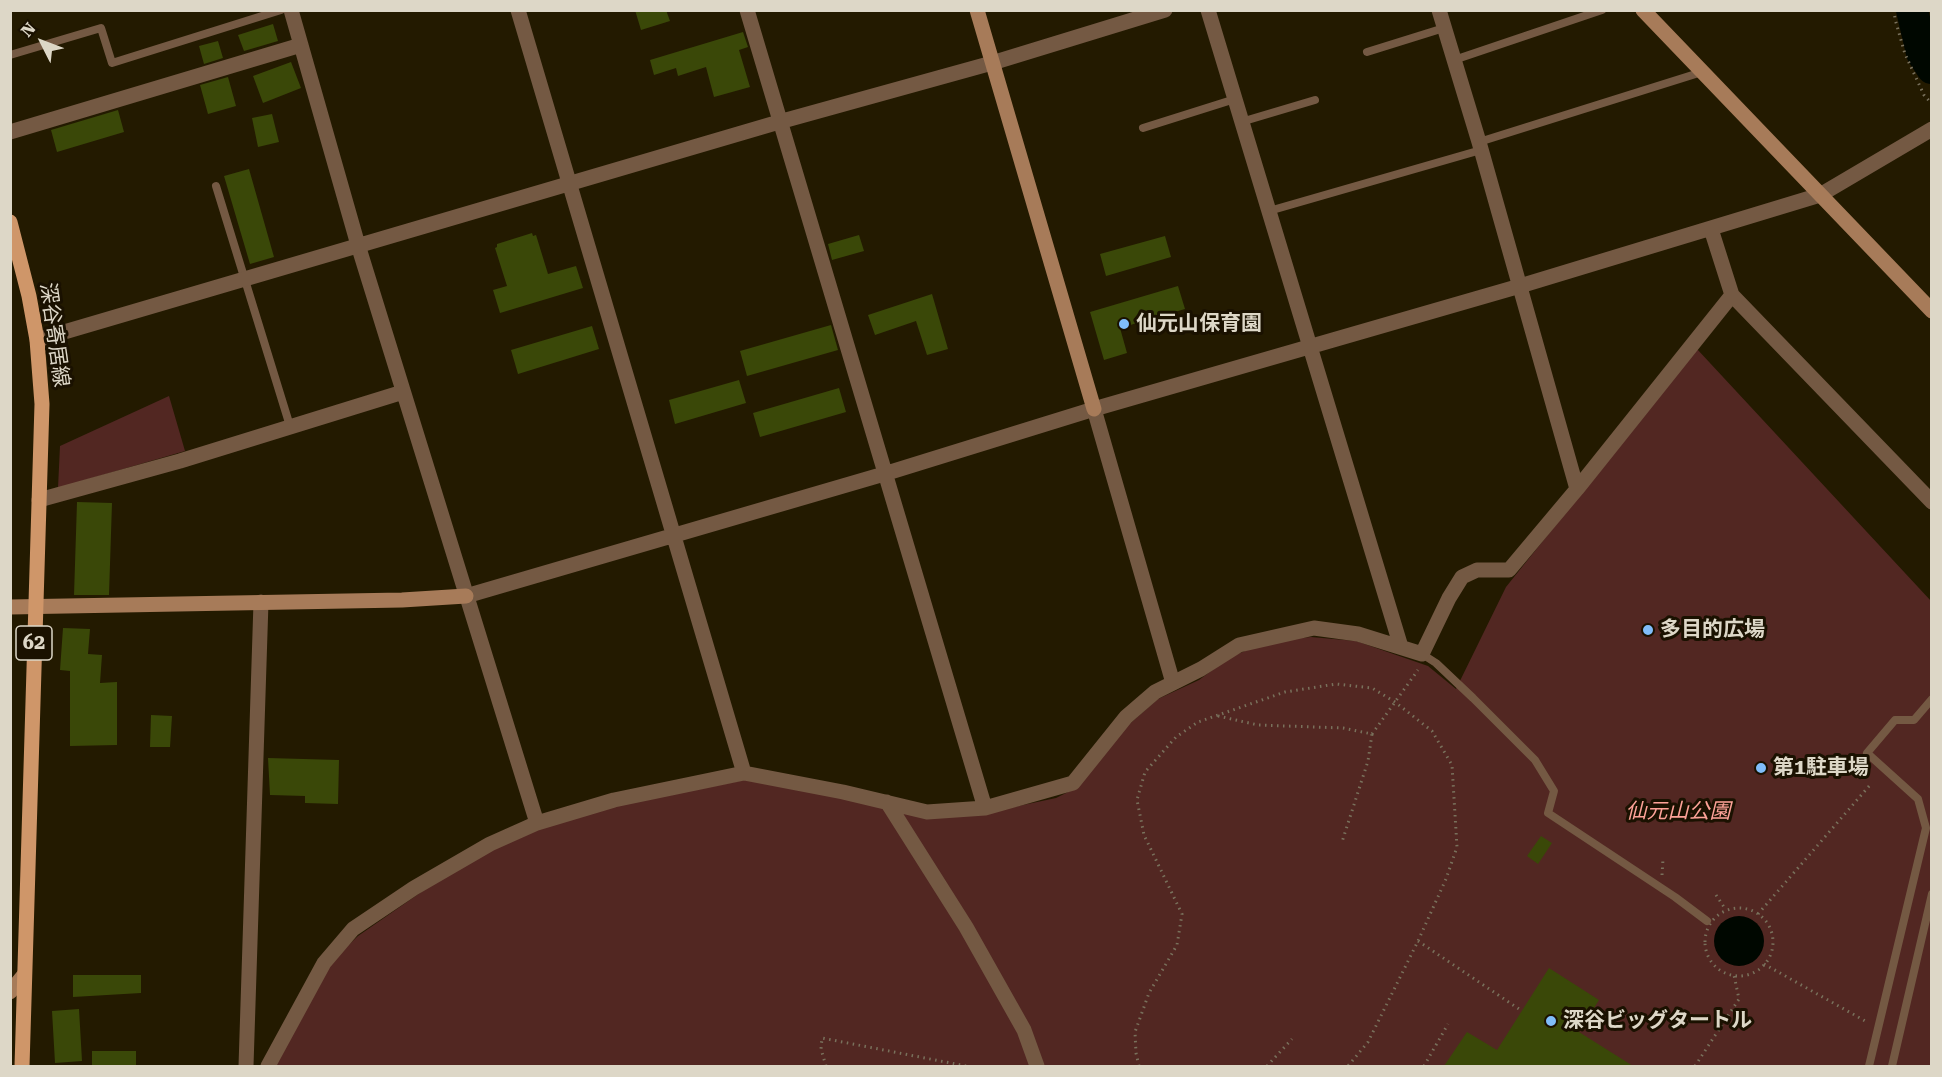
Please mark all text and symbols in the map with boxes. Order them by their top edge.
north arrow [12,12,72,72]
text: N [17,19,39,41]
street label: 深谷寄居線 [34,281,74,389]
place label: 仙元山保育園 [1136,311,1262,337]
marker: 仙元山保育園 [1117,317,1131,331]
place label: 多目的広場 [1660,617,1765,643]
marker: 多目的広場 [1641,623,1655,637]
road number: 62 [16,626,52,660]
place label: 第1駐車場 [1773,755,1869,781]
marker: 第1駐車場 [1754,761,1768,775]
park label: 仙元山公園 [1626,799,1730,825]
place label: 深谷ビッグタートル [1563,1008,1752,1034]
marker: 深谷ビッグタートル [1544,1014,1558,1028]

